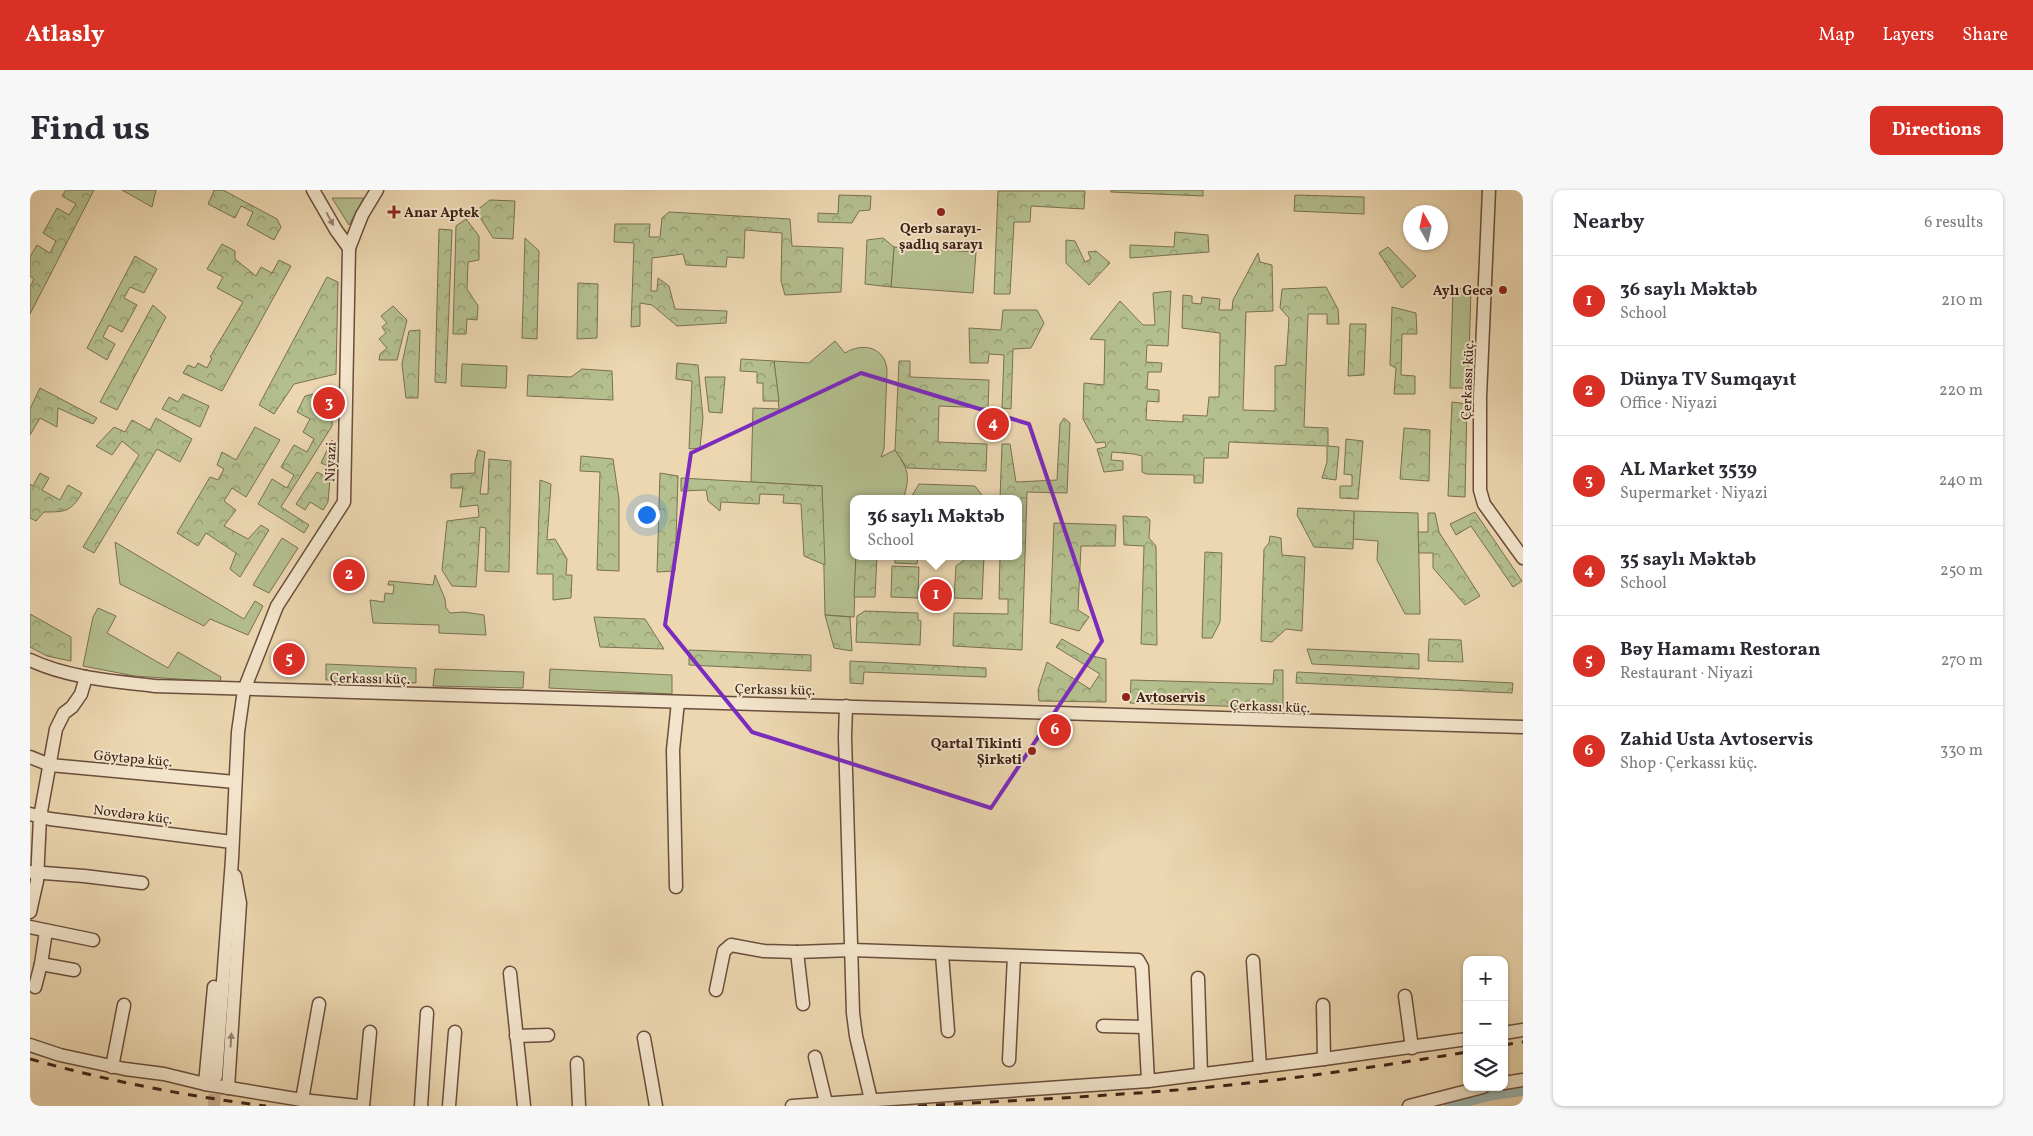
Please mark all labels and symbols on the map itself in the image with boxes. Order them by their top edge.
place label: Anar Aptek [404,204,480,223]
north arrow [1403,205,1448,250]
marker: Anar Aptek [388,206,400,218]
marker: Qerb sarayı- şadlıq sarayı [935,206,947,218]
one-way arrow [326,213,335,226]
place label: Qerb sarayı- şadlıq sarayı [899,220,983,255]
place label: Aylı Gecə [1433,282,1493,301]
marker: Aylı Gecə [1497,284,1509,296]
street label: Çerkassı küç. [1458,340,1479,421]
pin: 3 [313,384,345,422]
pin: 4 [977,405,1009,443]
street label: Niyazi [321,442,342,483]
your location [634,502,660,528]
pin: 2 [333,556,365,594]
pin: 1 [920,576,952,614]
pin: 5 [273,640,305,678]
street label: Çerkassı küç. [330,669,410,690]
street label: Çerkassı küç. [735,680,815,701]
place label: Avtoservis [1136,689,1206,708]
marker: Avtoservis [1120,691,1132,703]
street label: Çerkassı küç. [1229,697,1310,718]
pin: 6 [1039,711,1071,749]
place label: Qartal Tikinti Şirkәti [931,735,1022,770]
marker: Qartal Tikinti Şirkәti [1026,745,1038,757]
street label: Göytəpə küç. [93,747,173,772]
street label: Novdərə küç. [92,801,174,830]
one-way arrow [228,1031,236,1047]

